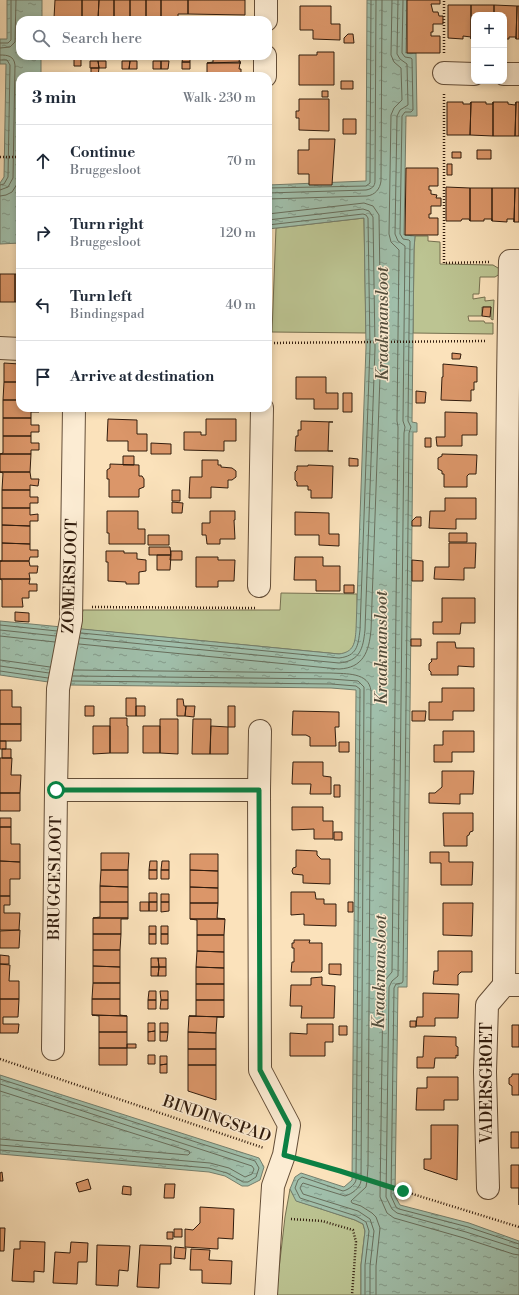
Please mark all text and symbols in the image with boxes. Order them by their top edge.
map controls [471,12,507,84]
button: + [471,12,507,48]
search box [16,16,272,60]
icon: search [30,27,52,49]
text: Search here [62,29,142,48]
button: − [471,48,507,84]
text: 3 min [32,87,76,109]
text: Walk · 230 m [183,90,256,106]
text: Continue [70,143,135,162]
icon: ahead [32,150,54,172]
text: 70 m [227,153,256,169]
text: Bruggesloot [70,162,141,178]
text: Turn right [70,215,144,234]
icon: right [32,222,54,244]
text: 120 m [220,225,256,241]
text: Bruggesloot [70,234,141,250]
water label: Kraakmansloot [372,266,394,381]
text: Turn left [70,287,132,306]
icon: left [32,294,54,316]
text: 40 m [226,297,256,313]
text: Bindingspad [70,306,145,322]
icon: arrive [32,366,54,388]
text: Arrive at destination [70,367,214,386]
street label: ZOMERSLOOT [58,518,82,634]
water label: Kraakmansloot [371,590,393,705]
route start [47,781,65,799]
street label: BRUGGESLOOT [44,816,66,941]
water label: Kraakmansloot [368,914,392,1030]
street label: VADERSGROET [477,1022,497,1145]
street label: BINDINGSPAD [159,1091,274,1147]
route end [394,1182,412,1200]

